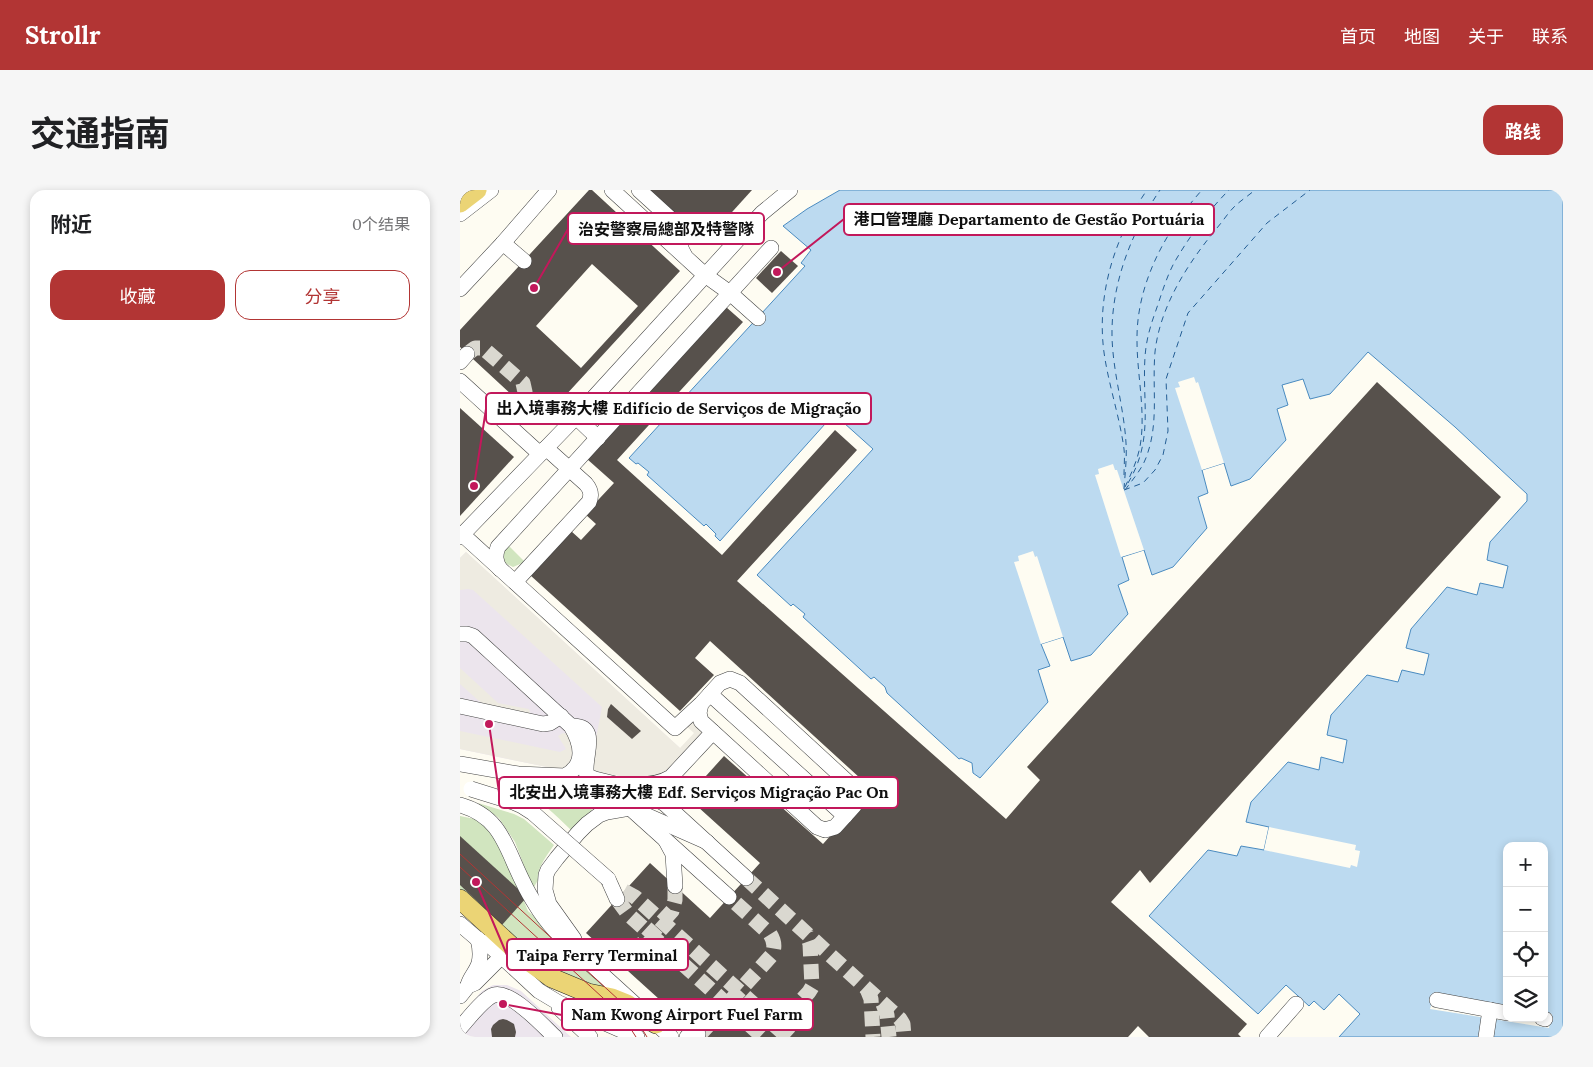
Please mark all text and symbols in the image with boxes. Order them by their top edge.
text: Strollr [25,20,100,51]
text: 首页 [1340,25,1376,48]
text: 地图 [1404,25,1440,48]
text: 关于 [1468,25,1504,48]
text: 联系 [1532,25,1568,48]
button: 路线 [1483,105,1563,155]
text: 交通指南 [30,111,170,156]
callout: 港口管理廳 Departamento de Gestão Portuária [844,204,1214,235]
text: 港口管理廳 Departamento de Gestão Portuária [854,209,1205,229]
text: 附近 [50,211,92,238]
callout: 治安警察局總部及特警隊 [568,213,764,244]
text: 0个结果 [352,214,410,234]
text: 治安警察局總部及特警隊 [578,219,754,239]
button: 收藏 [50,270,225,320]
button: 分享 [235,270,410,320]
callout: 出入境事務大樓 Edifício de Serviços de Migração [486,393,871,424]
text: 出入境事務大樓 Edifício de Serviços de Migração [497,398,861,418]
callout: 北安出入境事務大樓 Edf. Serviços Migração Pac On [499,777,898,808]
text: 北安出入境事務大樓 Edf. Serviços Migração Pac On [509,782,889,802]
map controls [1503,842,1548,1022]
button: + [1503,842,1548,887]
button: − [1503,887,1548,932]
button: locate [1503,932,1548,977]
callout: Taipa Ferry Terminal [507,939,688,970]
text: Taipa Ferry Terminal [517,945,677,965]
button: layers [1503,977,1548,1022]
callout: Nam Kwong Airport Fuel Farm [562,999,813,1030]
text: Nam Kwong Airport Fuel Farm [571,1004,803,1024]

